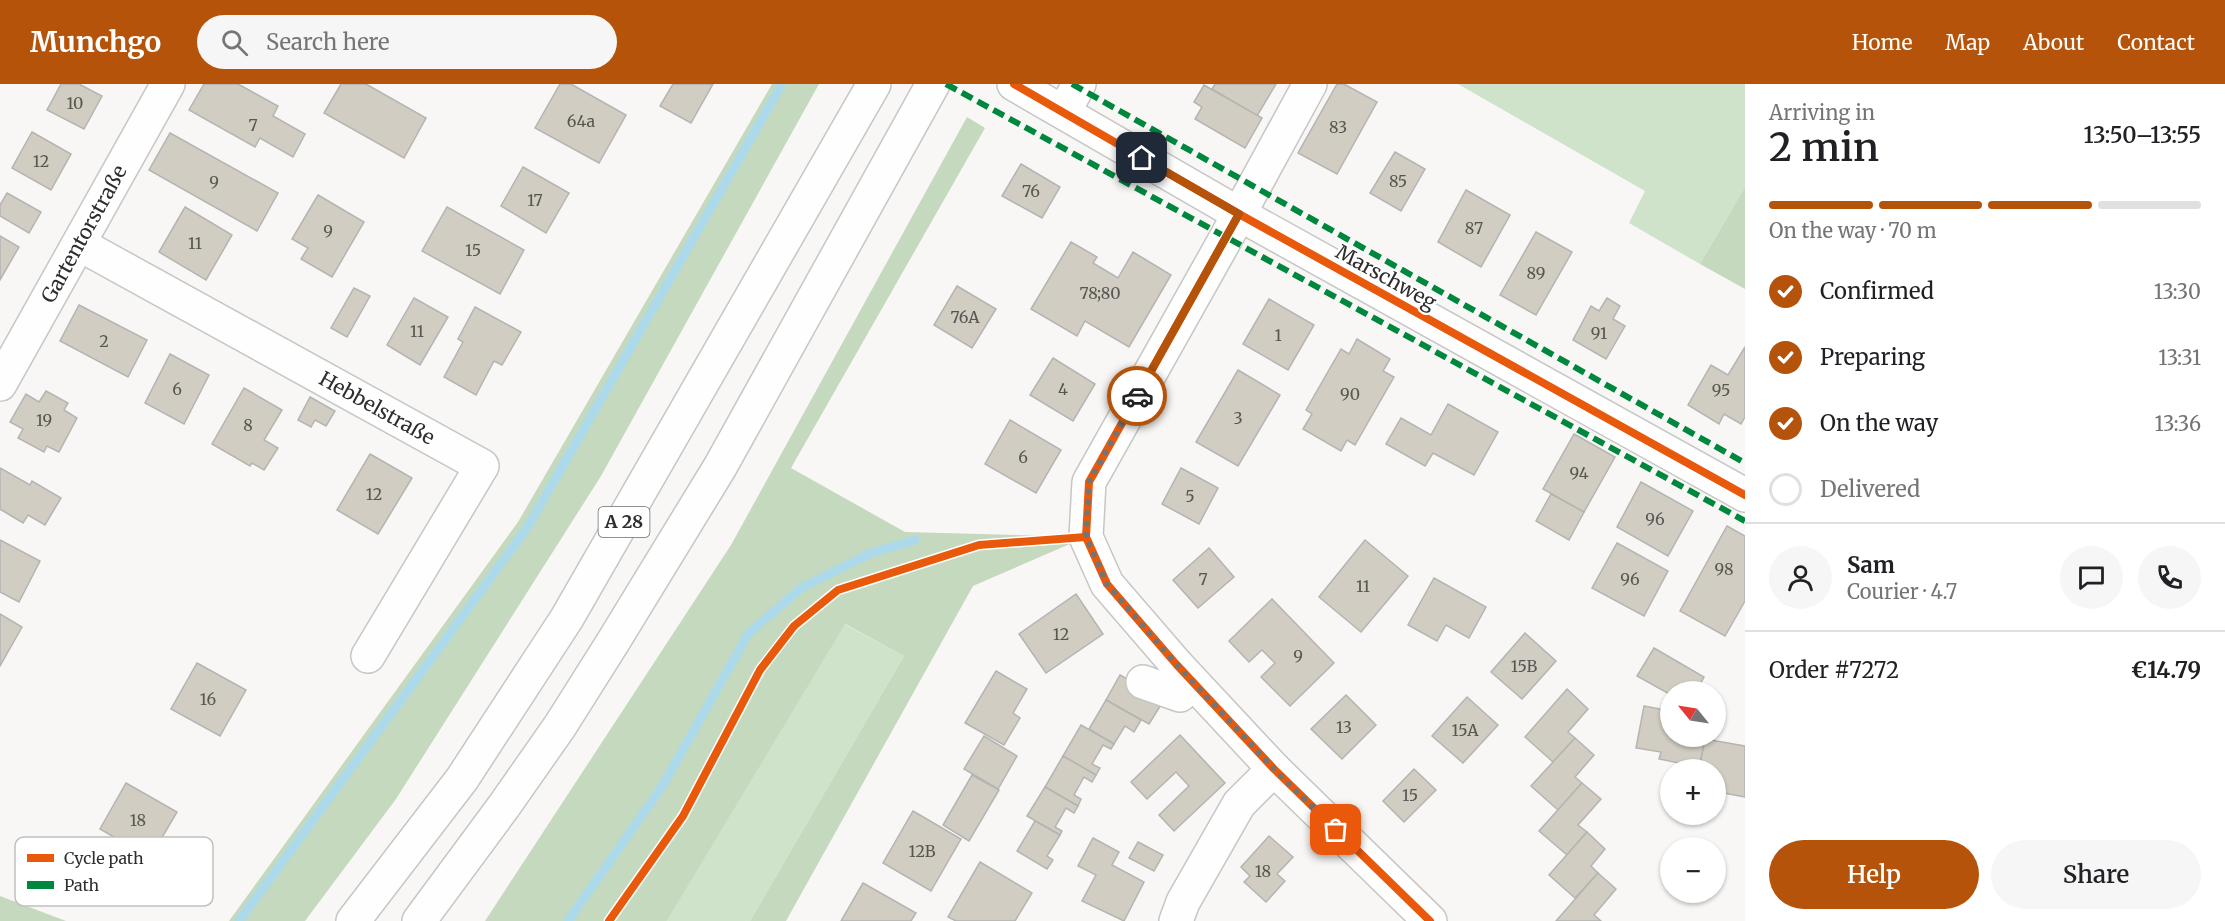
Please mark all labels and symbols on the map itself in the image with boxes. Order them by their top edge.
house number: 10 [67,93,83,113]
house number: 64a [567,111,596,131]
house number: 7 [248,115,258,135]
house number: 83 [1329,117,1347,137]
pin [1116,132,1167,183]
house number: 12 [33,151,49,171]
street label: Gartentorstraße [35,160,132,307]
house number: 85 [1389,171,1407,191]
house number: 9 [209,172,219,192]
house number: 76 [1022,181,1040,201]
house number: 17 [527,190,543,210]
house number: 87 [1465,218,1483,238]
house number: 9 [323,221,333,241]
house number: 11 [188,233,202,253]
street label: Marschweg [1332,239,1441,314]
house number: 15 [465,240,481,260]
house number: 89 [1527,263,1545,283]
house number: 78;80 [1079,283,1121,303]
house number: 76A [950,307,980,327]
house number: 11 [410,321,424,341]
house number: 91 [1591,323,1607,343]
house number: 1 [1274,325,1282,345]
house number: 2 [99,331,109,351]
street label: Hebbelstraße [315,366,439,450]
courier [1107,366,1167,426]
house number: 6 [172,379,182,399]
house number: 4 [1058,379,1068,399]
house number: 95 [1712,380,1730,400]
house number: 90 [1340,384,1360,404]
house number: 3 [1233,408,1243,428]
house number: 19 [36,410,52,430]
house number: 8 [243,415,253,435]
house number: 6 [1018,447,1028,467]
house number: 94 [1569,463,1589,483]
house number: 12 [366,484,382,504]
house number: 5 [1185,486,1195,506]
road number: A 28 [598,507,650,537]
house number: 96 [1645,509,1665,529]
house number: 98 [1715,559,1733,579]
house number: 7 [1198,569,1208,589]
house number: 96 [1620,569,1640,589]
house number: 11 [1356,576,1370,596]
house number: 12 [1053,624,1069,644]
house number: 9 [1293,646,1303,666]
house number: 15B [1511,656,1537,676]
north arrow [1660,681,1726,747]
house number: 16 [200,689,216,709]
house number: 13 [1336,717,1352,737]
house number: 15A [1452,720,1479,740]
house number: 15 [1402,785,1418,805]
pin [1310,804,1361,855]
house number: 18 [130,810,146,830]
legend [15,837,213,906]
house number: 12B [908,841,936,861]
text: Cycle path [64,848,144,868]
house number: 18 [1255,861,1271,881]
text: Path [64,875,100,895]

